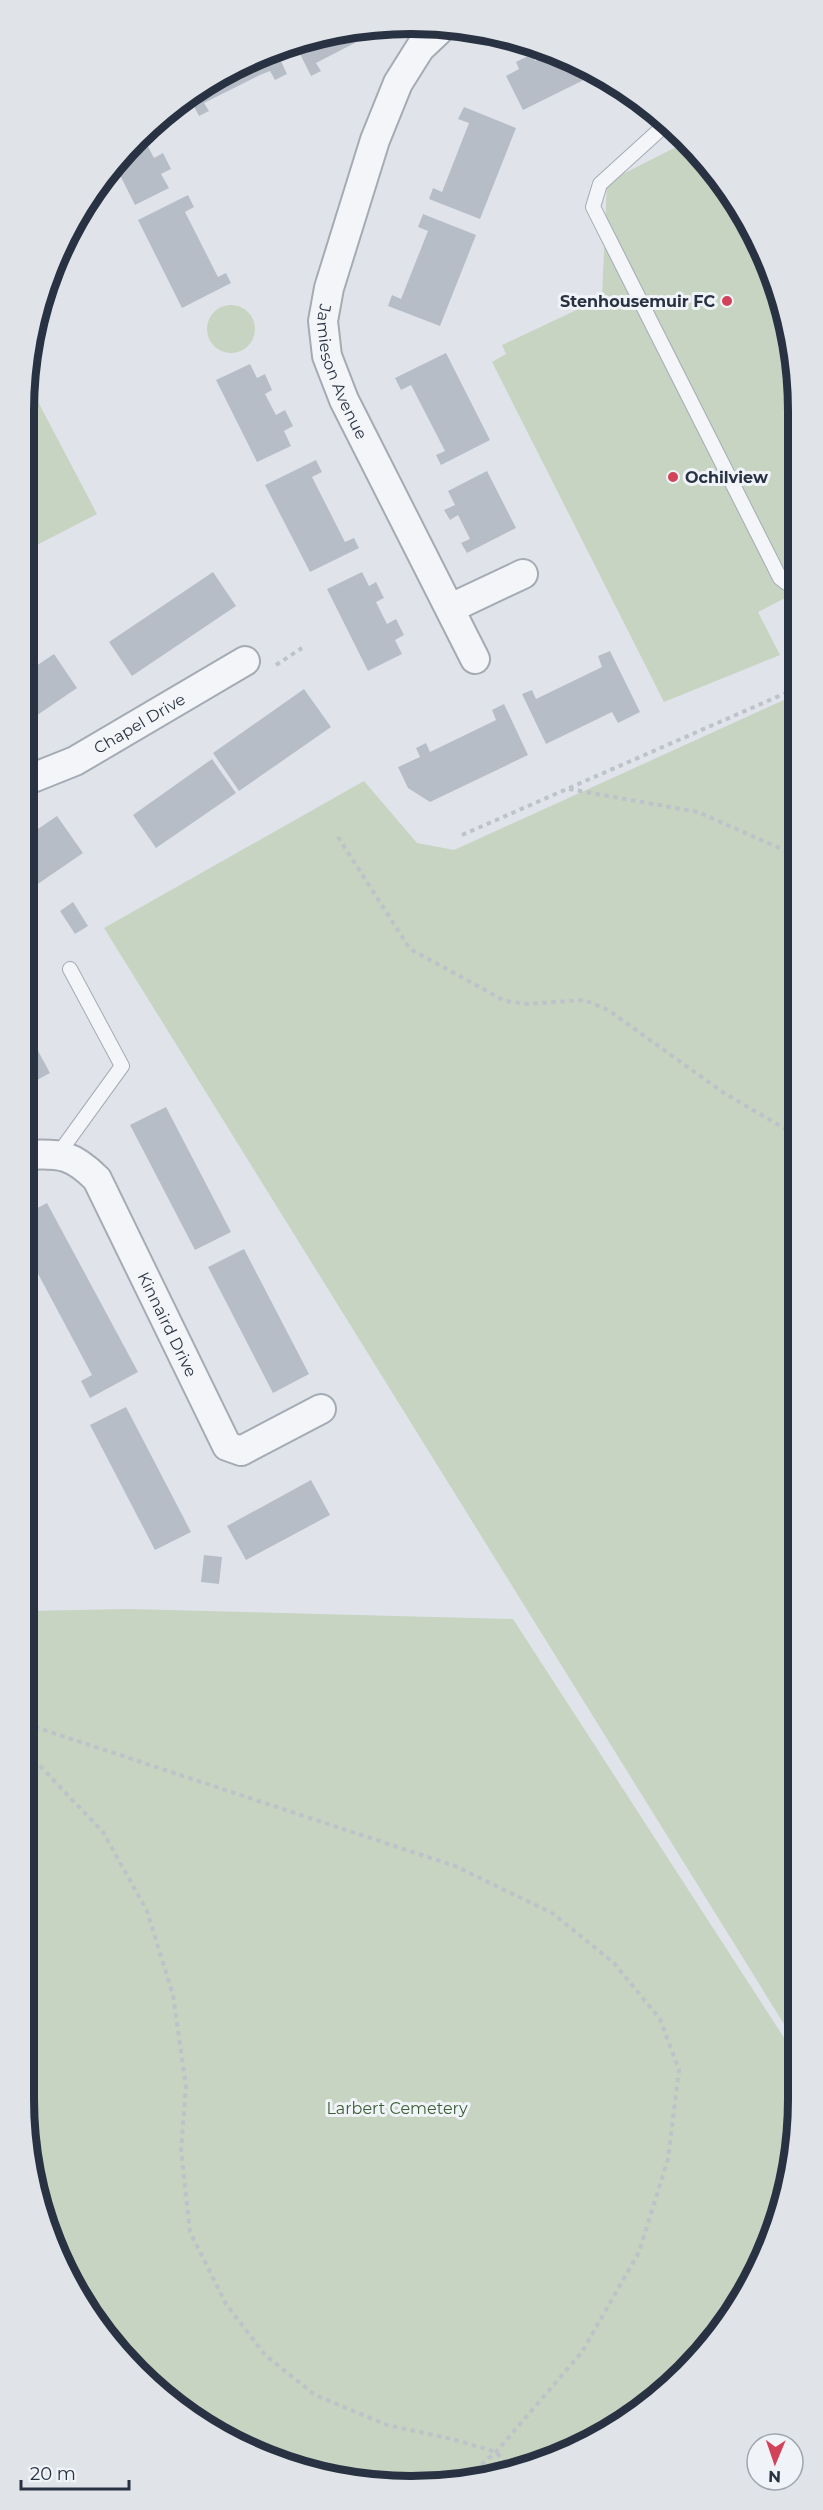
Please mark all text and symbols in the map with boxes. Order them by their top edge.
place label: Stenhousemuir FC [560,292,715,311]
marker: Stenhousemuir FC [720,294,734,308]
street label: Jamieson Avenue [314,302,372,442]
place label: Ochilview [685,468,768,487]
marker: Ochilview [666,470,680,484]
street label: Chapel Drive [90,689,188,757]
street label: Kinnaird Drive [134,1269,201,1380]
park label: Larbert Cemetery [326,2099,468,2118]
north arrow [745,2432,805,2492]
scale bar [21,2453,129,2491]
text: 20 m [30,2463,76,2485]
text: N [768,2467,781,2486]

